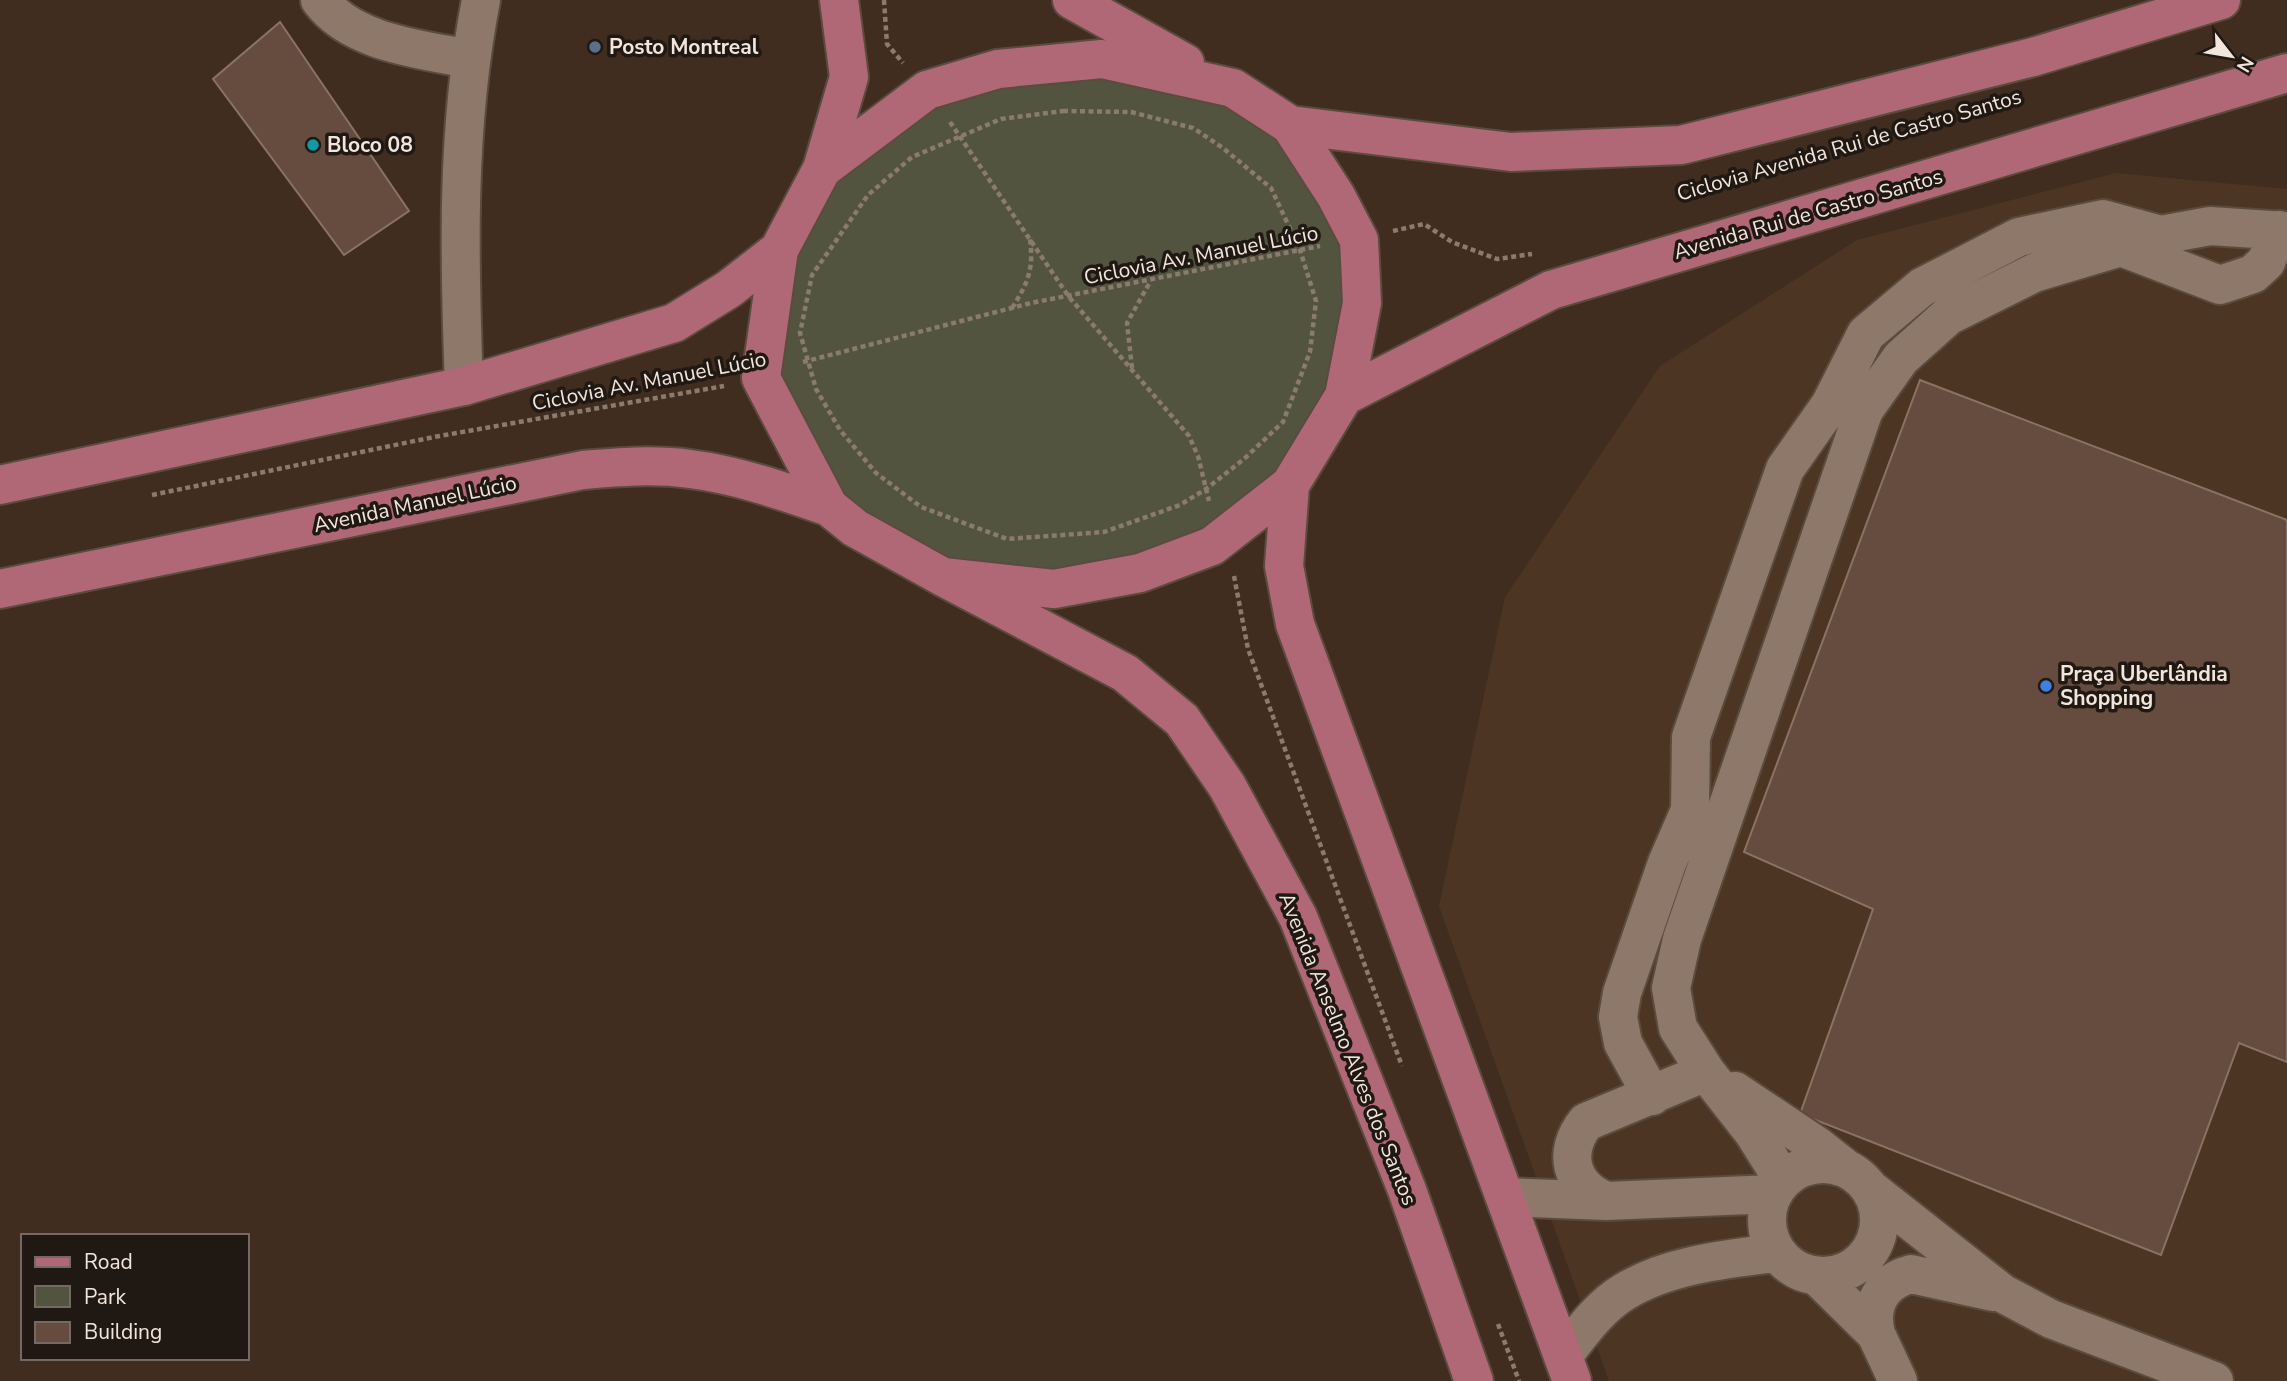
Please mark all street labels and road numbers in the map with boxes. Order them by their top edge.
street label: Ciclovia Avenida Rui de Castro Santos [1673,82,2025,208]
street label: Avenida Rui de Castro Santos [1670,162,1946,266]
street label: Ciclovia Av. Manuel Lúcio [1081,219,1321,291]
street label: Ciclovia Av. Manuel Lúcio [529,345,769,417]
street label: Avenida Manuel Lúcio [311,469,519,539]
street label: Avenida Anselmo Alves dos Santos [1272,888,1424,1210]

